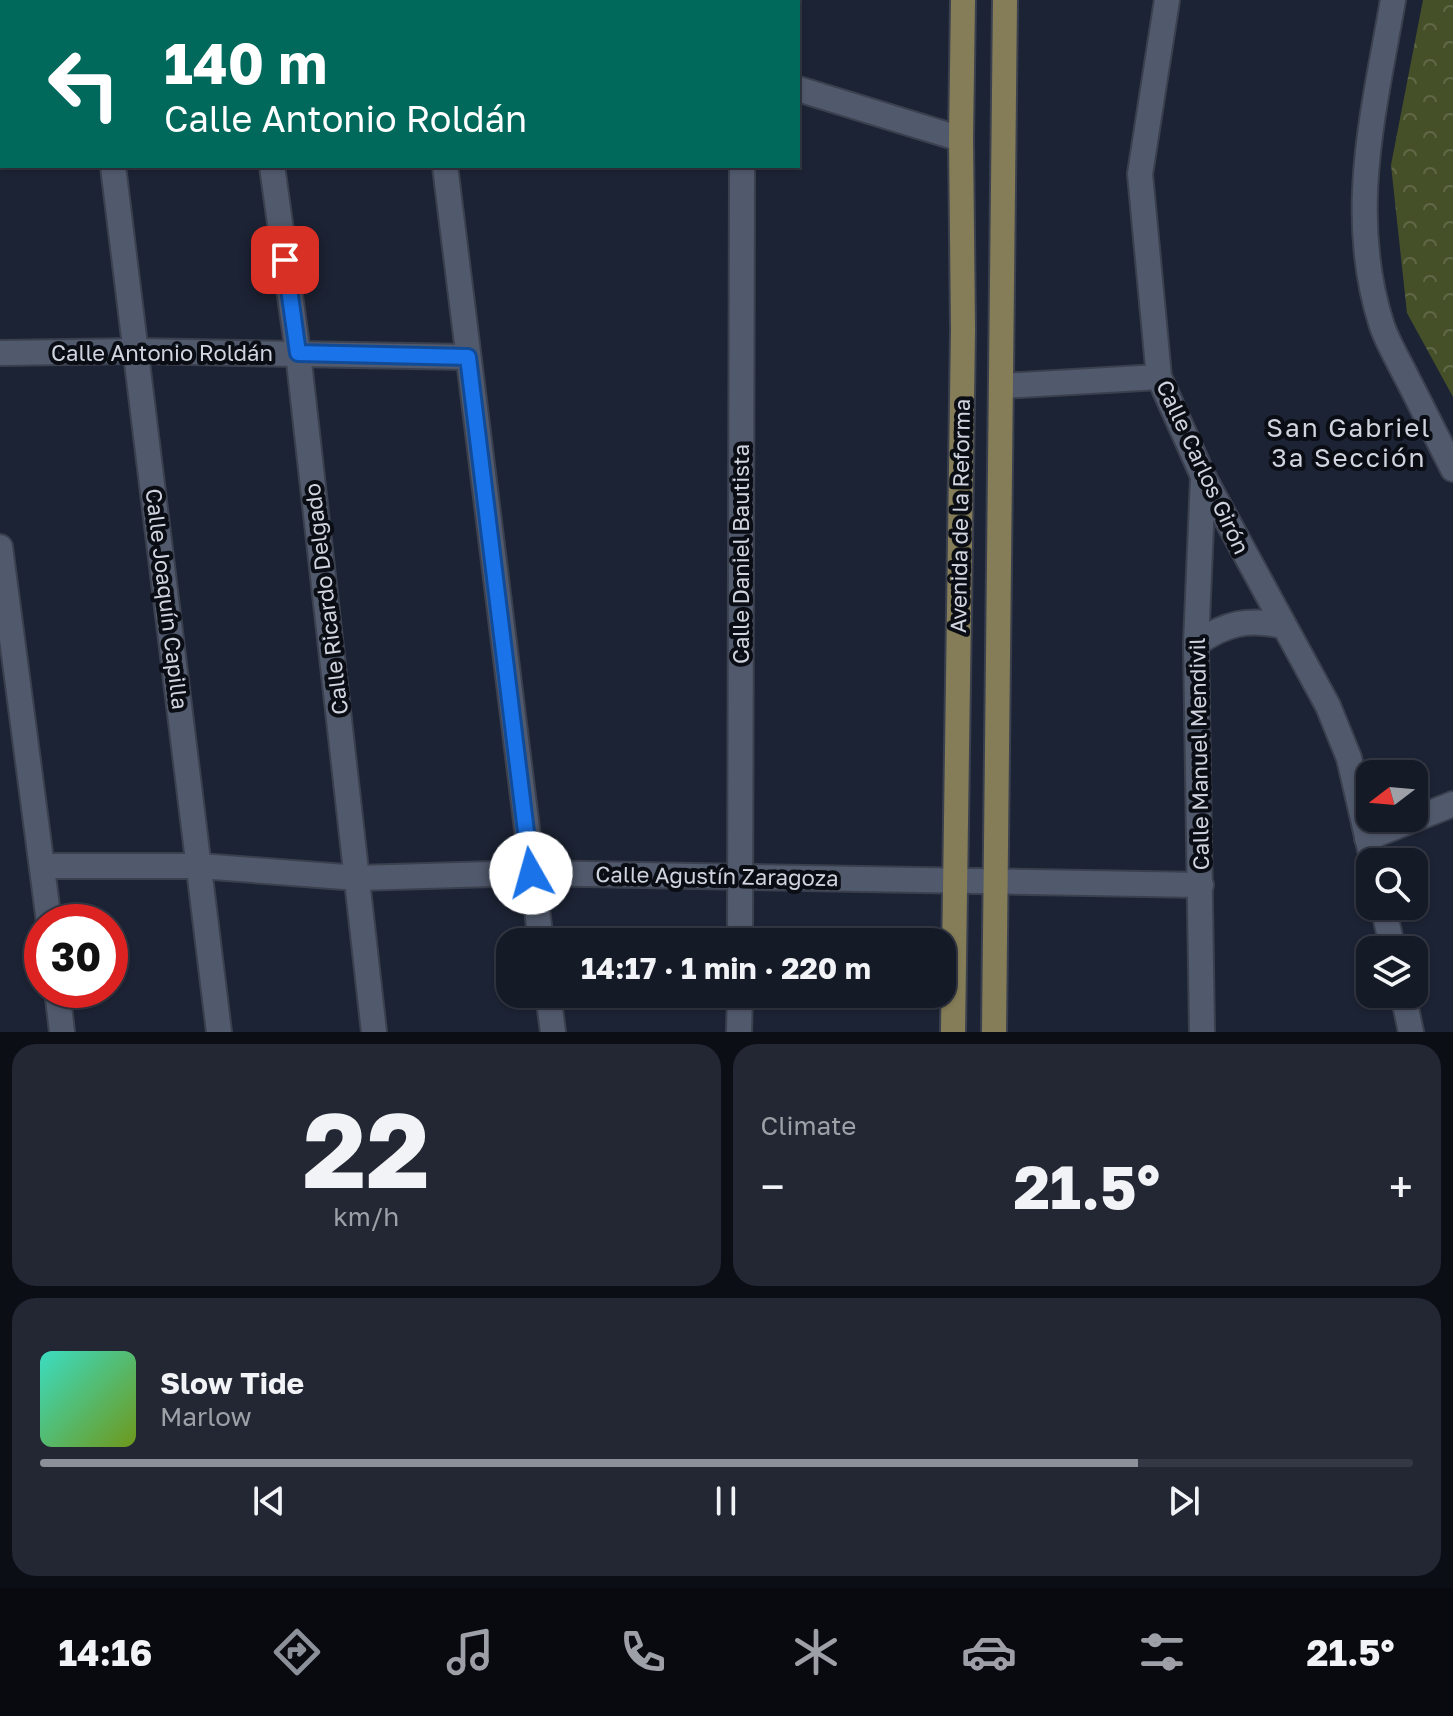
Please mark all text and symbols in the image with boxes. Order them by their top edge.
text: 140 m [164,29,327,96]
icon: left [32,32,136,136]
text: Calle Antonio Roldán [164,97,527,140]
pin [251,226,319,294]
icon: arrive [263,238,307,282]
street label: Calle Antonio Roldán [51,339,273,366]
street label: Calle Carlos Girón [1151,375,1256,558]
street label: Avenida de la Reforma [944,399,975,633]
district label: San Gabriel 3ª Sección [1266,412,1432,473]
street label: Calle Daniel Bautista [727,444,754,664]
street label: Calle Ricardo Delgado [298,482,353,716]
street label: Calle Joaquín Capilla [141,487,194,711]
street label: Calle Manuel Mendivil [1183,637,1214,871]
north arrow [1356,760,1428,832]
map controls [1356,760,1428,1008]
position arrow [489,831,573,915]
button: search [1356,848,1428,920]
street label: Calle Agustín Zaragoza [595,860,839,891]
speed limit sign: 30 [24,904,128,1008]
button: layers [1356,936,1428,1008]
text: 14:17 · 1 min · 220 m [581,950,871,986]
text: 22 [303,1086,430,1211]
text: Climate [761,1110,856,1141]
text: 21.5° [1013,1150,1160,1222]
text: − [761,1160,785,1213]
text: + [1389,1160,1413,1213]
text: km/h [333,1201,399,1232]
text: Slow Tide [160,1365,304,1401]
text: Marlow [160,1401,252,1432]
icon: previous [247,1479,291,1523]
icon: pause [704,1479,748,1523]
icon: next [1162,1479,1206,1523]
icon: directions [269,1624,325,1680]
icon: music [442,1624,498,1680]
icon: phone [615,1624,671,1680]
icon: climate [788,1624,844,1680]
icon: car [961,1624,1017,1680]
icon: filters [1134,1624,1190,1680]
text: 14:16 [58,1631,152,1674]
text: 21.5° [1307,1631,1395,1674]

